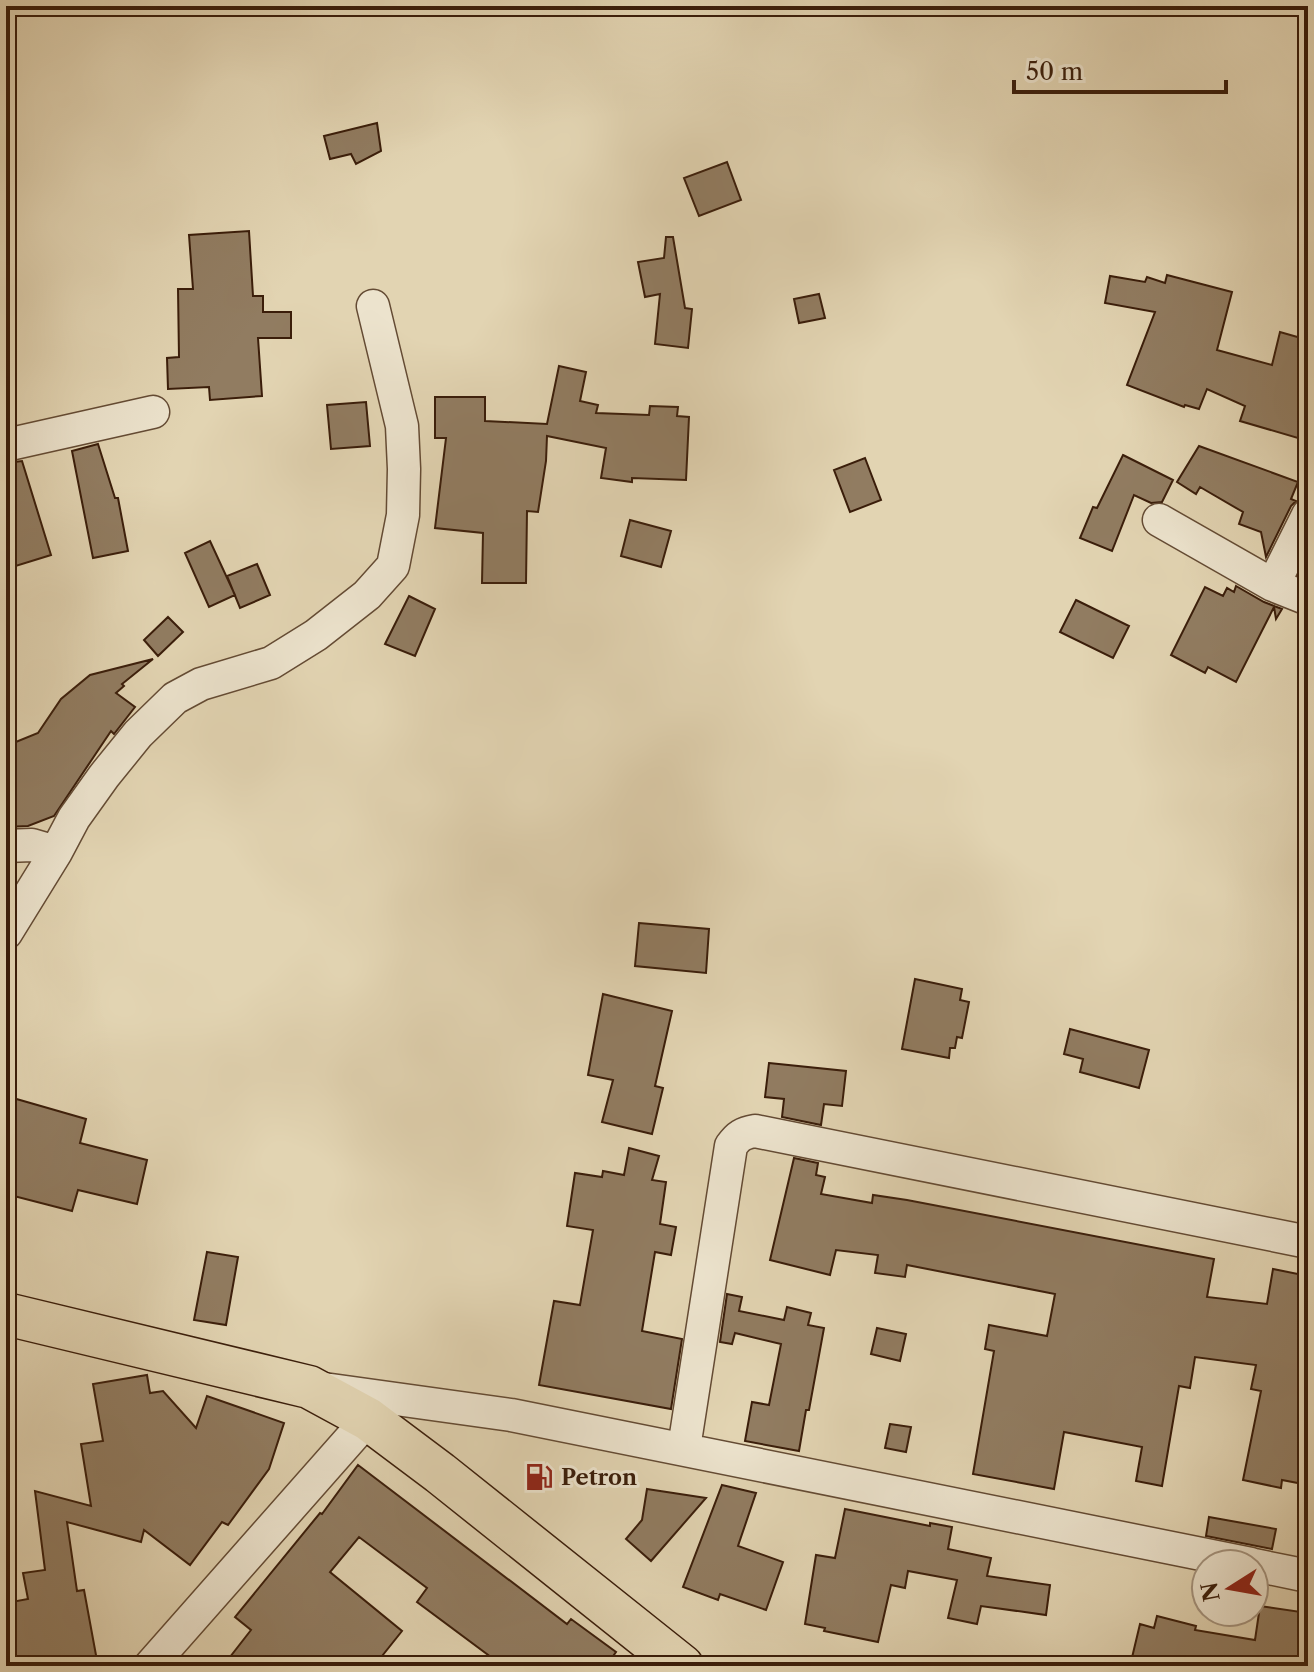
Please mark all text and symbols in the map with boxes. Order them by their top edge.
scale bar [1014,44,1226,94]
text: 50 m [1026,57,1083,86]
fuel station icon: Petron [524,1462,554,1492]
place label: Petron [561,1464,637,1491]
north arrow [1190,1548,1270,1628]
text: N [1196,1580,1226,1604]

